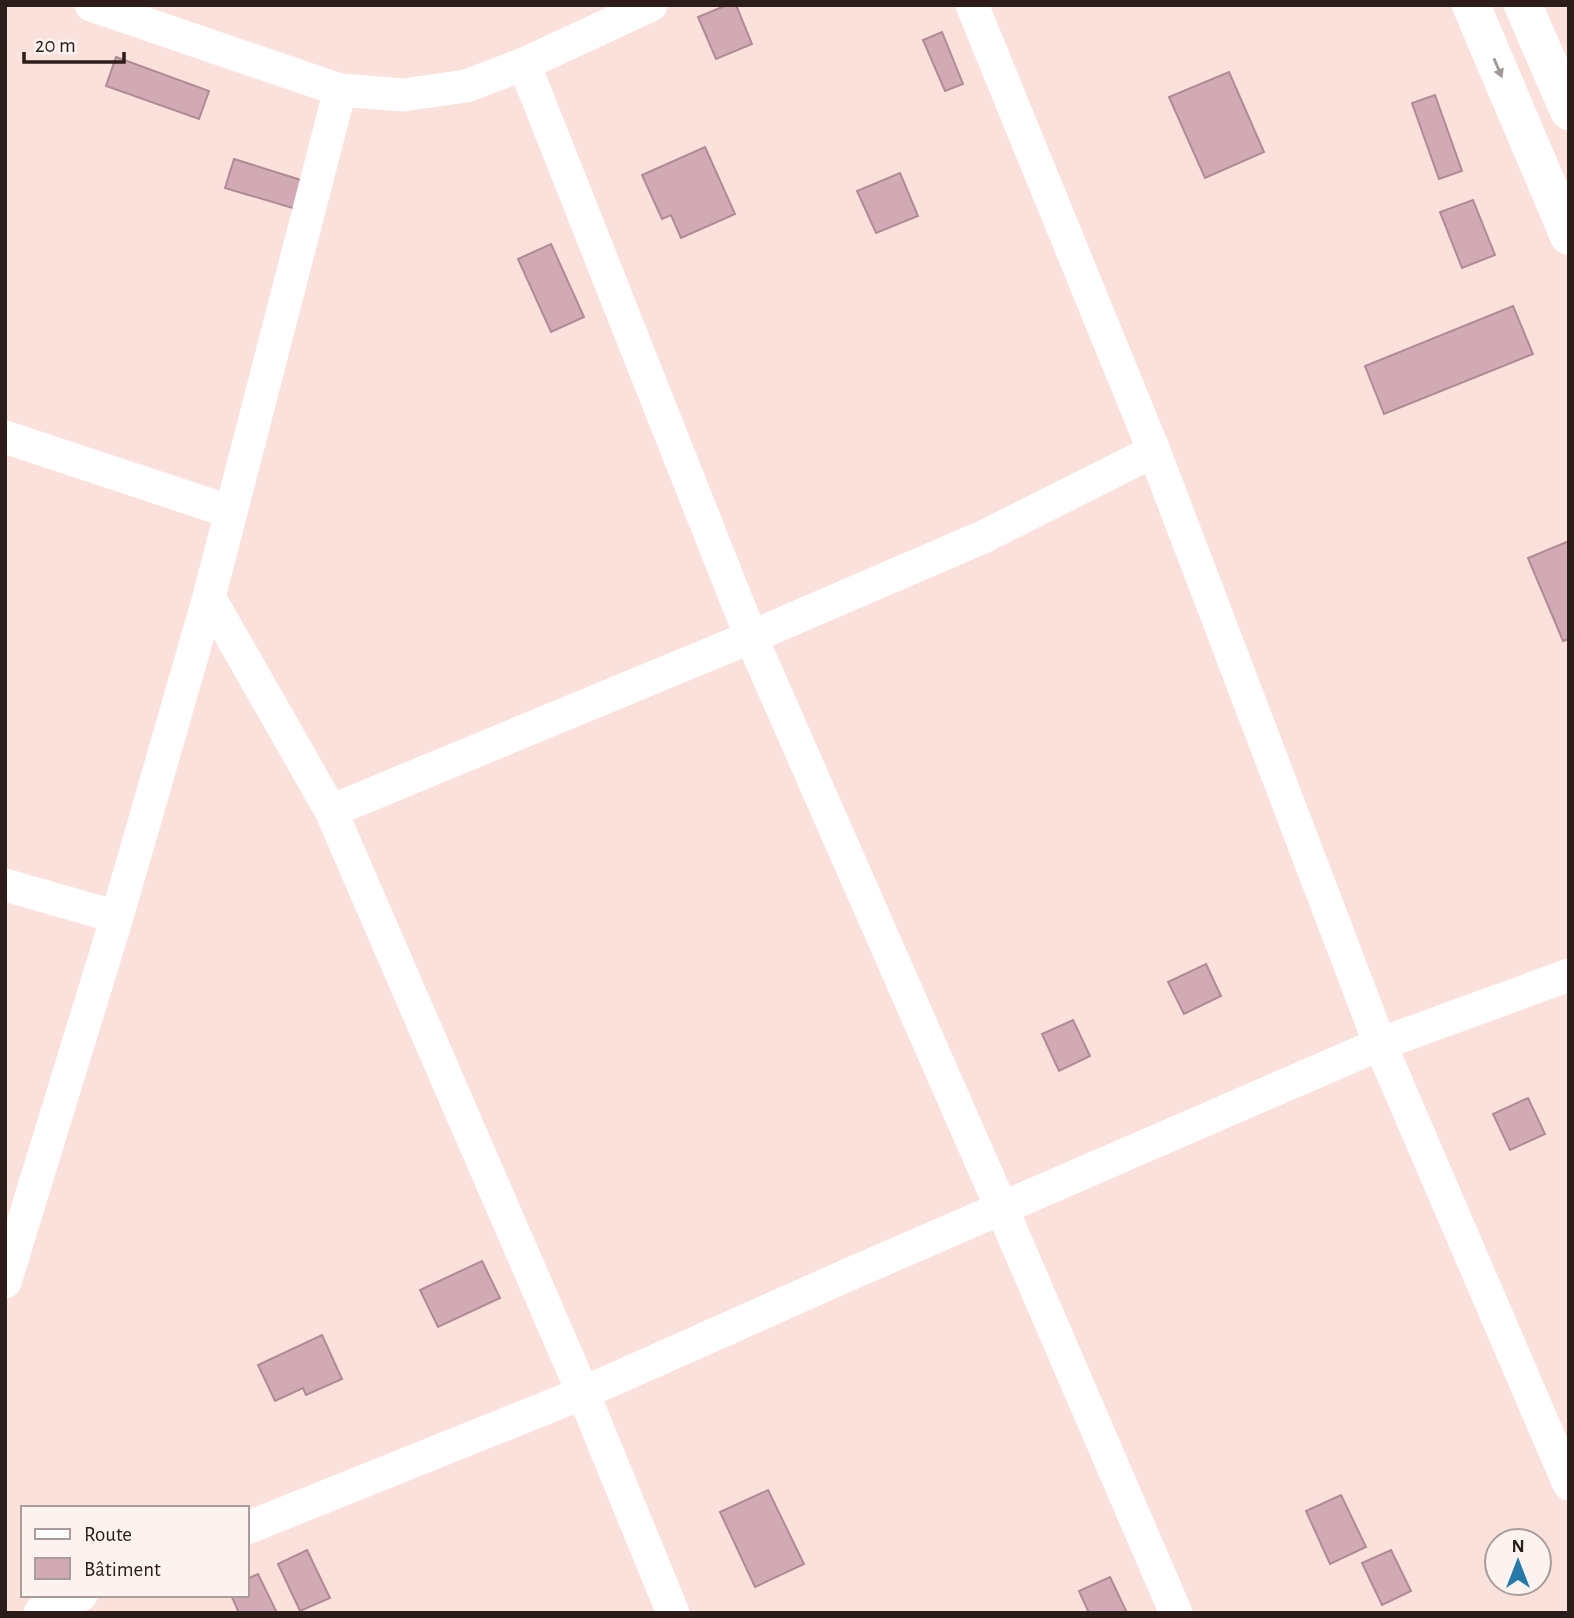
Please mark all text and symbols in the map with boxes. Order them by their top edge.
scale bar [24,21,124,65]
text: 20 m [35,35,76,56]
one-way arrow [1492,58,1504,78]
legend [21,1506,248,1597]
text: Route [84,1524,132,1545]
north arrow [1483,1527,1553,1597]
text: N [1511,1537,1525,1556]
text: Bâtiment [84,1559,161,1580]

